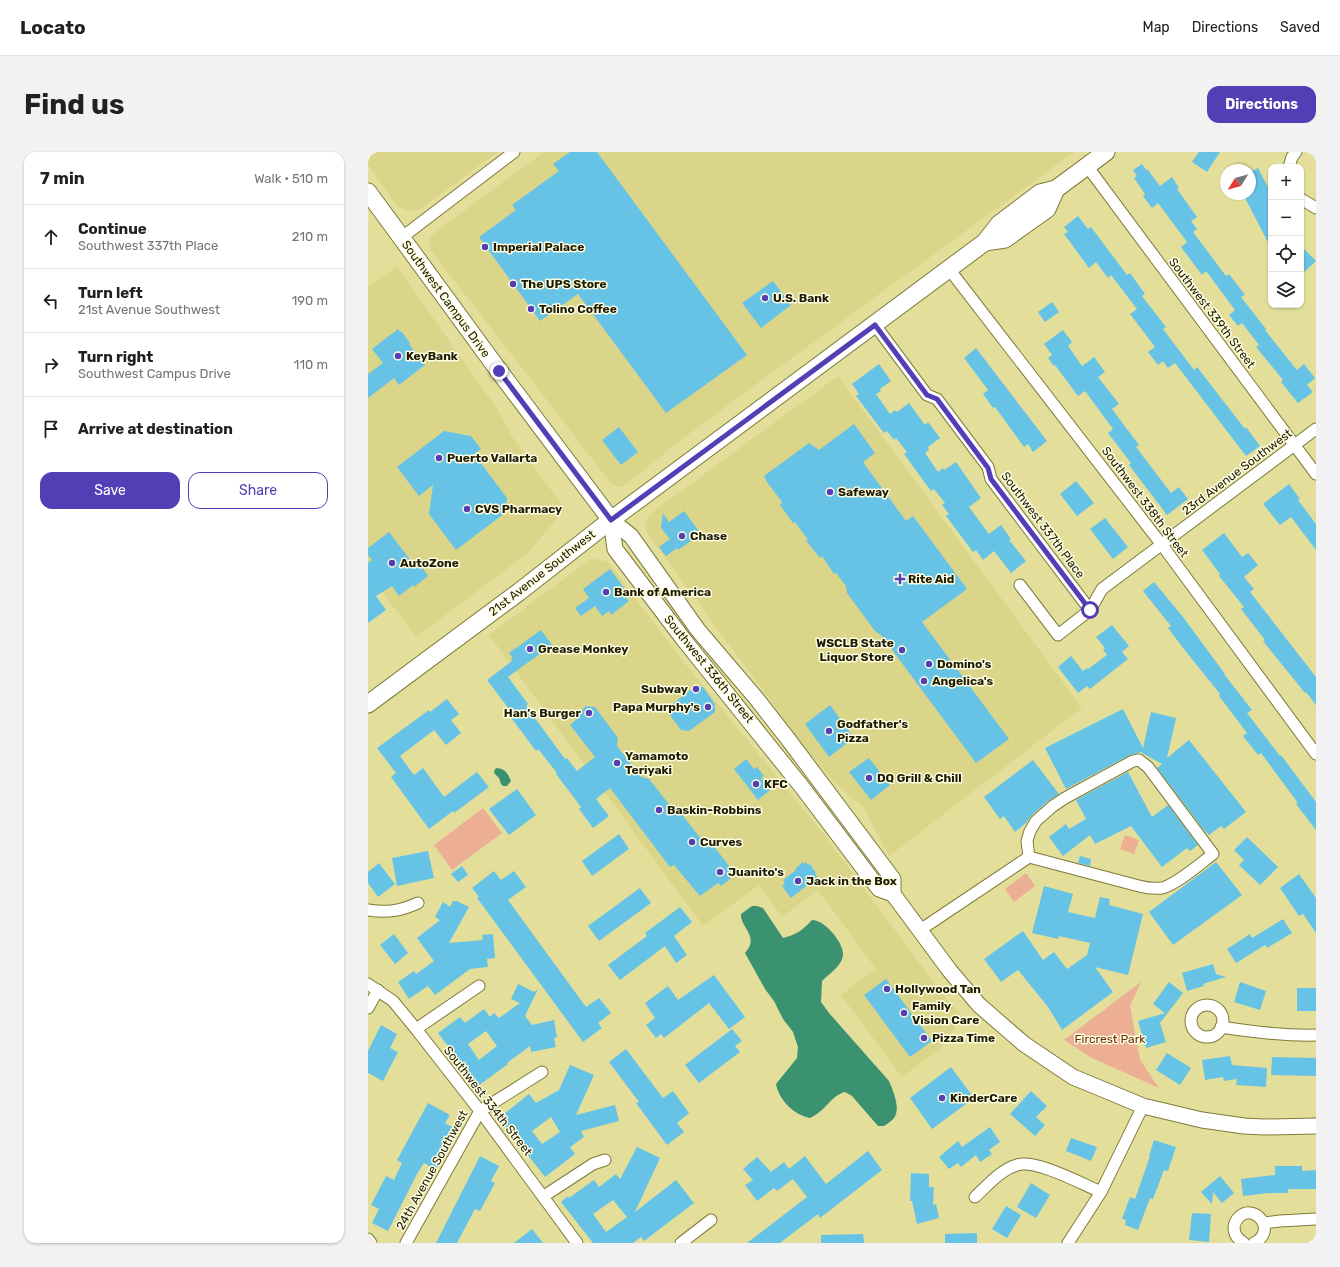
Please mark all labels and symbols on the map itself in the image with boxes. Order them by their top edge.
north arrow [1220,164,1256,200]
street label: Southwest Campus Drive [399,238,493,360]
place label: Imperial Palace [493,240,584,254]
marker: Imperial Palace [480,242,490,252]
street label: Southwest 339th Street [1166,255,1258,371]
place label: The UPS Store [521,277,607,291]
marker: The UPS Store [508,279,518,289]
place label: U.S. Bank [773,291,829,305]
marker: U.S. Bank [760,293,770,303]
place label: Tolino Coffee [539,302,617,316]
marker: Tolino Coffee [526,304,536,314]
place label: KeyBank [406,349,458,363]
marker: KeyBank [393,351,403,361]
route end [490,362,508,380]
street label: 23rd Avenue Southwest [1179,426,1295,518]
street label: Southwest 338th Street [1099,444,1191,560]
place label: Puerto Vallarta [447,451,537,465]
marker: Puerto Vallarta [434,453,444,463]
street label: Southwest 337th Place [998,469,1088,581]
place label: Safeway [838,485,889,499]
marker: Safeway [825,487,835,497]
place label: CVS Pharmacy [475,502,562,516]
marker: CVS Pharmacy [462,504,472,514]
street label: 21st Avenue Southwest [486,527,598,619]
place label: Chase [690,529,727,543]
marker: Chase [677,531,687,541]
place label: AutoZone [400,556,459,570]
marker: AutoZone [387,558,397,568]
place label: Rite Aid [908,572,954,586]
marker: Rite Aid [895,574,905,584]
place label: Bank of America [614,585,711,599]
marker: Bank of America [601,587,611,597]
route start [1081,601,1099,619]
street label: Southwest 336th Street [661,612,757,726]
place label: WSCLB State Liquor Store [816,636,894,664]
place label: Grease Monkey [538,642,628,656]
marker: Grease Monkey [525,644,535,654]
marker: WSCLB State Liquor Store [897,645,907,655]
place label: Domino's [937,657,992,671]
marker: Domino's [924,659,934,669]
place label: Angelica's [932,674,994,688]
marker: Angelica's [919,676,929,686]
place label: Subway [641,682,688,696]
marker: Subway [691,684,701,694]
place label: Papa Murphy's [613,700,700,714]
marker: Papa Murphy's [703,702,713,712]
place label: Han’s Burger [504,706,582,720]
marker: Han’s Burger [584,708,594,718]
place label: Godfather's Pizza [837,717,908,745]
marker: Godfather's Pizza [824,726,834,736]
place label: Yamamoto Teriyaki [625,749,688,777]
marker: Yamamoto Teriyaki [612,758,622,768]
place label: DQ Grill & Chill [877,771,962,785]
marker: DQ Grill & Chill [864,773,874,783]
place label: KFC [764,777,788,791]
marker: KFC [751,779,761,789]
place label: Baskin-Robbins [667,803,762,817]
marker: Baskin-Robbins [654,805,664,815]
place label: Curves [700,835,743,849]
marker: Curves [687,837,697,847]
place label: Juanito's [728,865,784,879]
marker: Juanito's [715,867,725,877]
place label: Jack in the Box [806,874,897,888]
marker: Jack in the Box [793,876,803,886]
place label: Hollywood Tan [895,982,981,996]
marker: Hollywood Tan [882,984,892,994]
place label: Family Vision Care [912,999,979,1027]
marker: Family Vision Care [899,1008,909,1018]
place label: Pizza Time [932,1031,995,1045]
park label: Fircrest Park [1075,1032,1146,1046]
marker: Pizza Time [919,1033,929,1043]
street label: Southwest 334th Street [441,1044,535,1159]
place label: KinderCare [950,1091,1017,1105]
marker: KinderCare [937,1093,947,1103]
street label: 24th Avenue Southwest [393,1108,471,1232]

